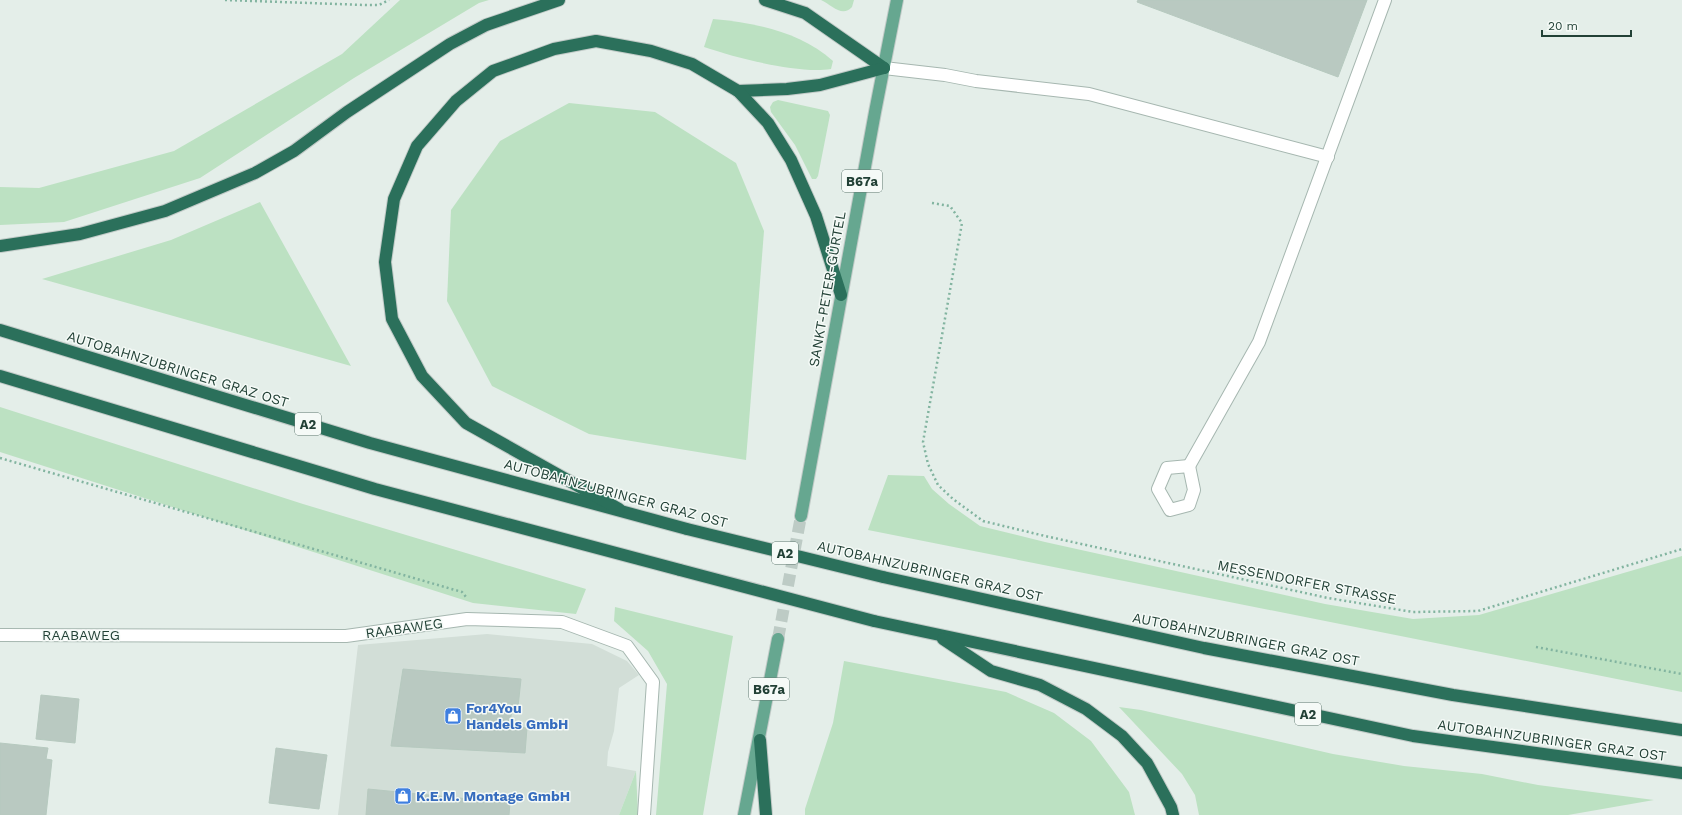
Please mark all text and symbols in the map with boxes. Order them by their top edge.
scale bar [1542,12,1631,38]
text: 20 m [1548,19,1578,33]
road number: B67a [842,170,882,192]
street label: SANKT-PETER-GÜRTEL [805,210,849,368]
street label: AUTOBAHNZUBRINGER GRAZ OST [65,328,291,411]
road number: A2 [295,413,321,435]
street label: AUTOBAHNZUBRINGER GRAZ OST [502,455,730,531]
street label: AUTOBAHNZUBRINGER GRAZ OST [816,537,1045,605]
road number: A2 [772,542,798,564]
street label: MESSENDORFER STRASSE [1216,557,1398,607]
street label: AUTOBAHNZUBRINGER GRAZ OST [1131,609,1361,669]
street label: RAABAWEG [364,615,444,641]
street label: RAABAWEG [42,627,120,643]
road number: B67a [749,678,789,700]
place label: For4You Handels GmbH [466,700,568,732]
road number: A2 [1295,703,1321,725]
shop icon: For4You Handels GmbH [443,706,463,726]
street label: AUTOBAHNZUBRINGER GRAZ OST [1437,716,1668,764]
shop icon: K.E.M. Montage GmbH [393,786,413,806]
place label: K.E.M. Montage GmbH [416,788,570,804]

